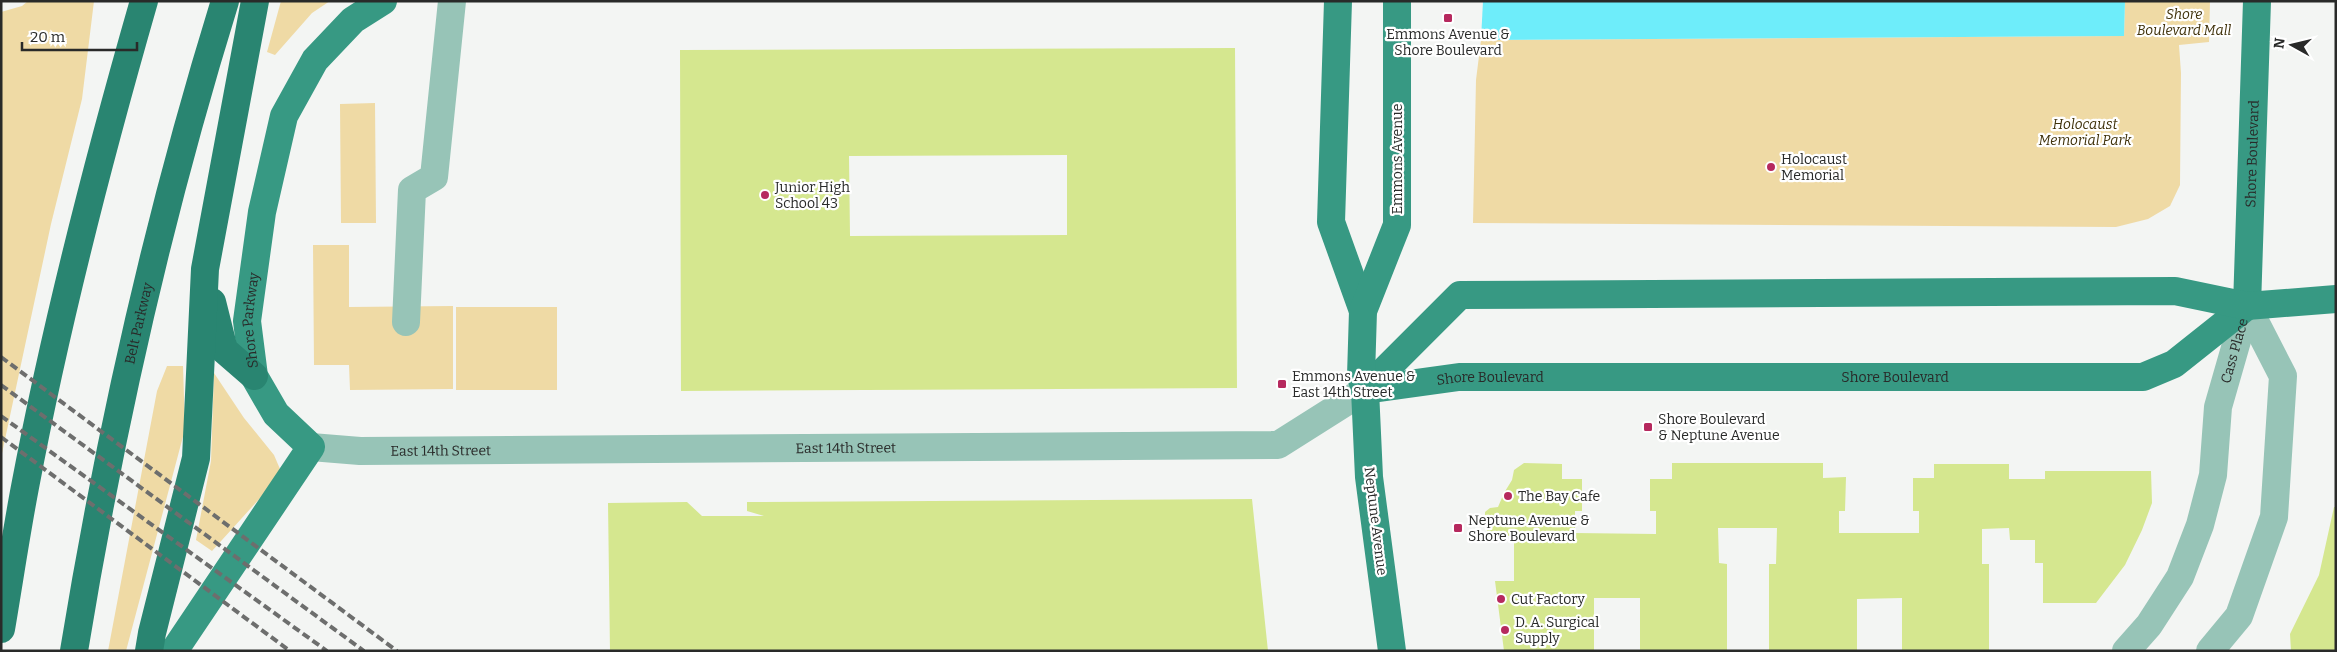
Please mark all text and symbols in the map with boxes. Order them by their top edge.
park label: Shore Boulevard Mall [2137,6,2232,39]
marker: Emmons Avenue & Shore Boulevard [1442,12,1454,24]
scale bar [22,20,138,52]
north arrow [2267,20,2317,70]
place label: Emmons Avenue & Shore Boulevard [1386,26,1510,59]
text: 20 m [30,28,66,46]
text: N [2270,37,2289,50]
street label: Shore Boulevard [2242,100,2263,208]
street label: Emmons Avenue [1389,104,1406,214]
park label: Holocaust Memorial Park [2038,116,2132,149]
place label: Holocaust Memorial [1781,151,1847,184]
marker: Holocaust Memorial [1765,161,1777,173]
place label: Junior High School 43 [774,179,850,212]
marker: Junior High School 43 [759,189,771,201]
street label: Shore Parkway [239,271,263,369]
street label: Belt Parkway [121,280,157,366]
street label: Cass Place [2217,316,2252,385]
place label: Emmons Avenue & East 14th Street [1292,368,1416,401]
street label: Shore Boulevard [1435,369,1544,389]
street label: Shore Boulevard [1841,369,1949,386]
marker: Emmons Avenue & East 14th Street [1276,378,1288,390]
place label: Shore Boulevard & Neptune Avenue [1658,411,1780,444]
marker: Shore Boulevard & Neptune Avenue [1642,421,1654,433]
street label: East 14th Street [795,439,896,457]
street label: East 14th Street [390,442,491,460]
street label: Neptune Avenue [1360,466,1391,576]
place label: The Bay Cafe [1518,488,1600,505]
marker: The Bay Cafe [1502,490,1514,502]
place label: Neptune Avenue & Shore Boulevard [1468,512,1590,545]
marker: Neptune Avenue & Shore Boulevard [1452,522,1464,534]
place label: Cut Factory [1511,591,1586,608]
marker: Cut Factory [1495,593,1507,605]
place label: D. A. Surgical Supply [1515,614,1599,647]
marker: D. A. Surgical Supply [1499,624,1511,636]

